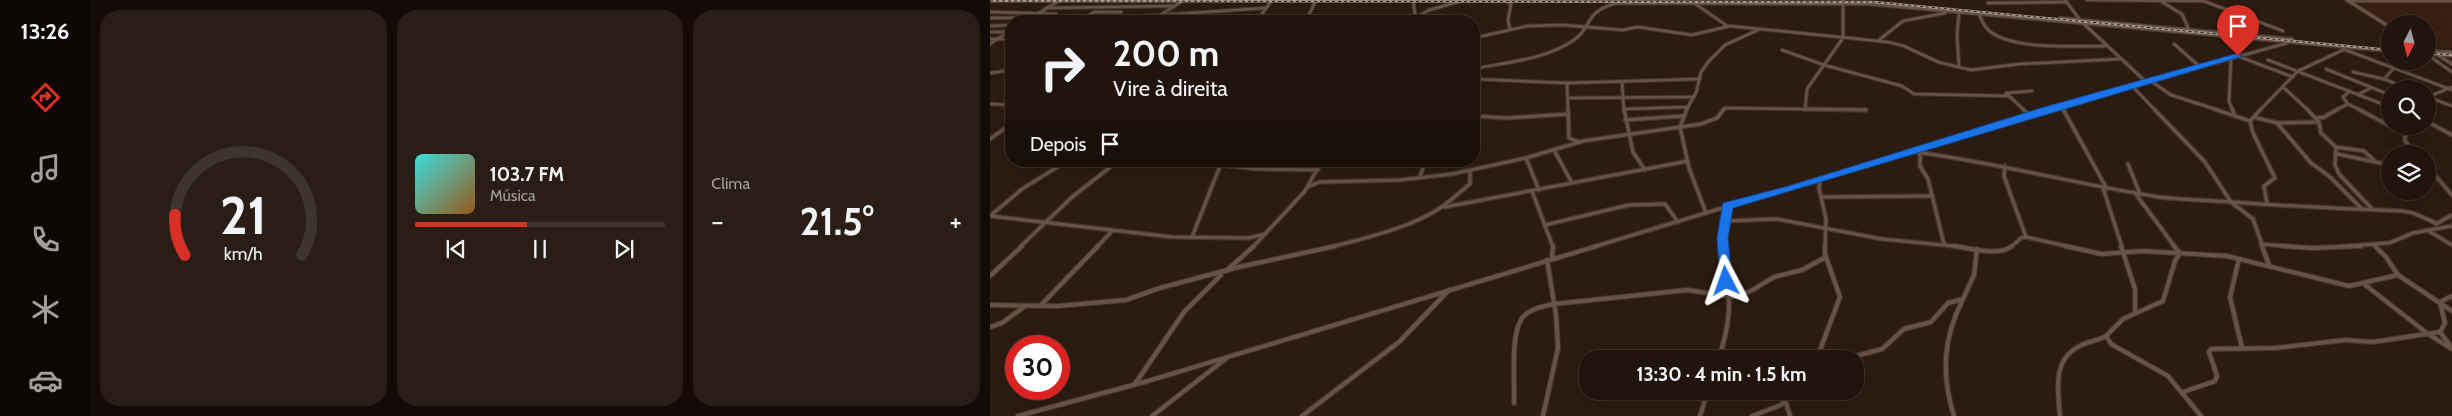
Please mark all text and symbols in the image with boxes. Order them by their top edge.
pin [2217,5,2259,56]
icon: arrive [2224,12,2252,40]
north arrow [2381,15,2436,70]
map controls [2381,15,2436,200]
text: 13:26 [21,18,69,45]
text: 200 m [1113,32,1219,75]
icon: right [1030,35,1095,100]
text: Vire à direita [1113,75,1228,102]
icon: directions [28,80,63,115]
button: search [2381,80,2436,135]
icon: arrive [1096,130,1124,158]
text: Depois [1030,133,1086,156]
button: layers [2381,145,2436,200]
icon: music [28,151,63,186]
text: 103.7 FM [490,163,564,186]
text: Clima [711,174,750,193]
text: 21 [220,184,267,247]
text: Música [490,186,536,205]
text: 21.5° [800,198,874,245]
text: − [711,204,724,238]
text: + [950,204,962,238]
icon: phone [28,222,63,257]
icon: previous [442,235,470,263]
icon: pause [526,235,554,263]
icon: next [610,235,638,263]
text: km/h [224,243,263,264]
position arrow [1699,254,1751,306]
icon: climate [28,292,63,327]
speed limit sign: 30 [1005,335,1070,400]
icon: car [28,363,63,398]
text: 13:30 · 4 min · 1.5 km [1636,363,1807,386]

